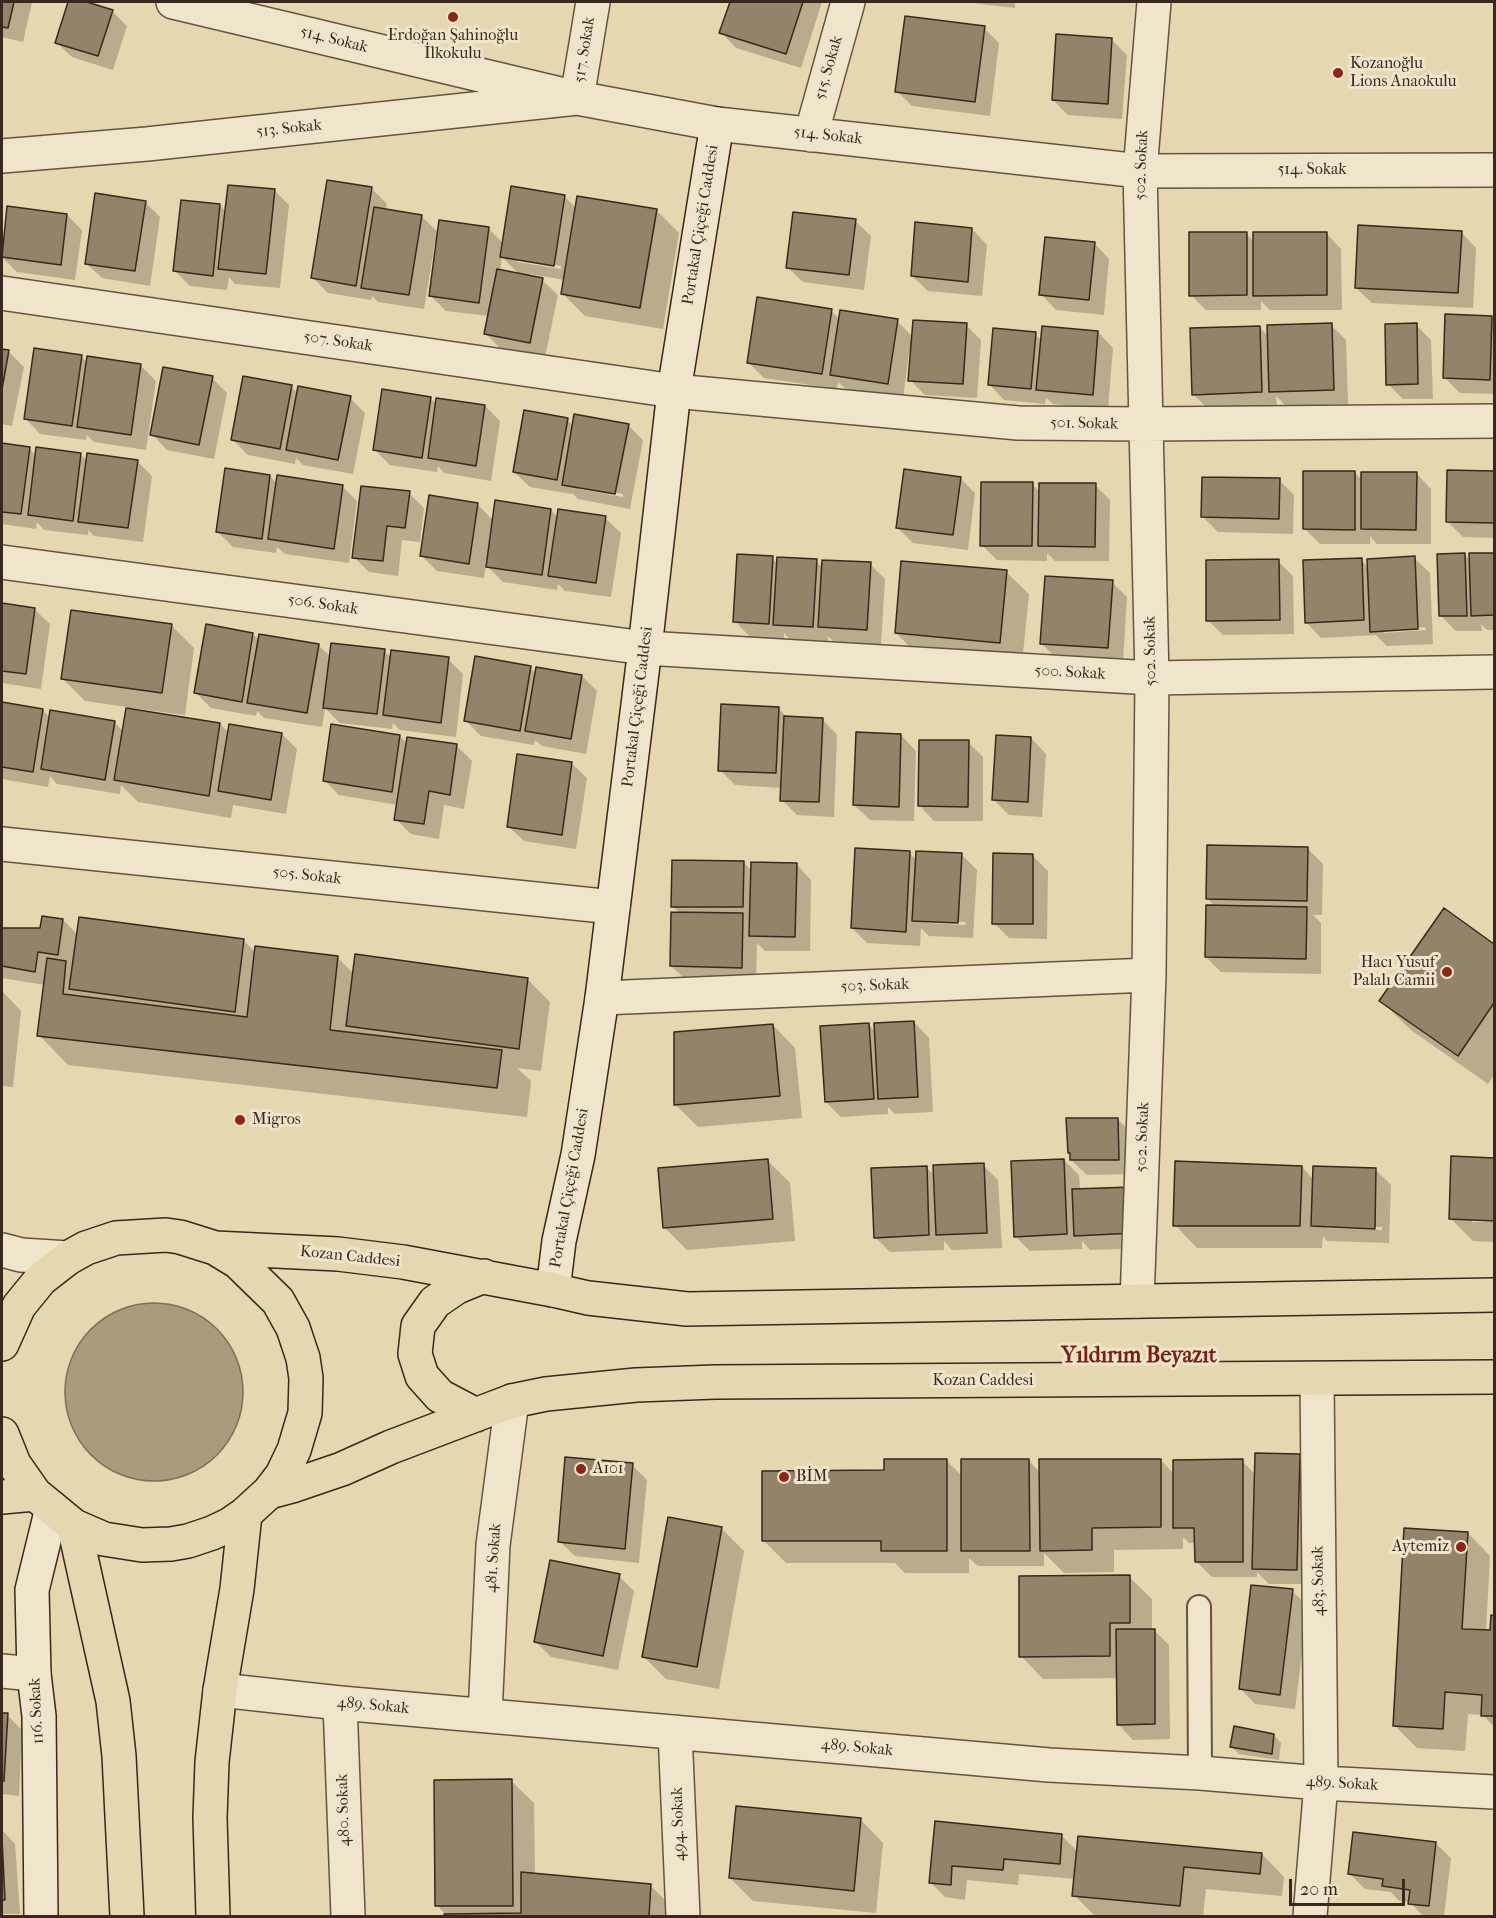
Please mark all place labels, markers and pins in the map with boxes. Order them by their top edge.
marker: Erdoğan Şahinoğlu İlkokulu [446,10,460,24]
place label: Erdoğan Şahinoğlu İlkokulu [388,26,518,64]
place label: Kozanoğlu Lions Anaokulu [1350,54,1457,92]
marker: Kozanoğlu Lions Anaokulu [1331,66,1345,80]
place label: Hacı Yusuf Palalı Camii [1353,953,1435,991]
marker: Hacı Yusuf Palalı Camii [1440,965,1454,979]
place label: Migros [252,1110,301,1130]
marker: Migros [233,1113,247,1127]
place label: A101 [593,1459,623,1479]
marker: A101 [574,1462,588,1476]
place label: BİM [796,1467,827,1487]
marker: BİM [777,1470,791,1484]
place label: Aytemiz [1392,1537,1449,1557]
marker: Aytemiz [1454,1540,1468,1554]

